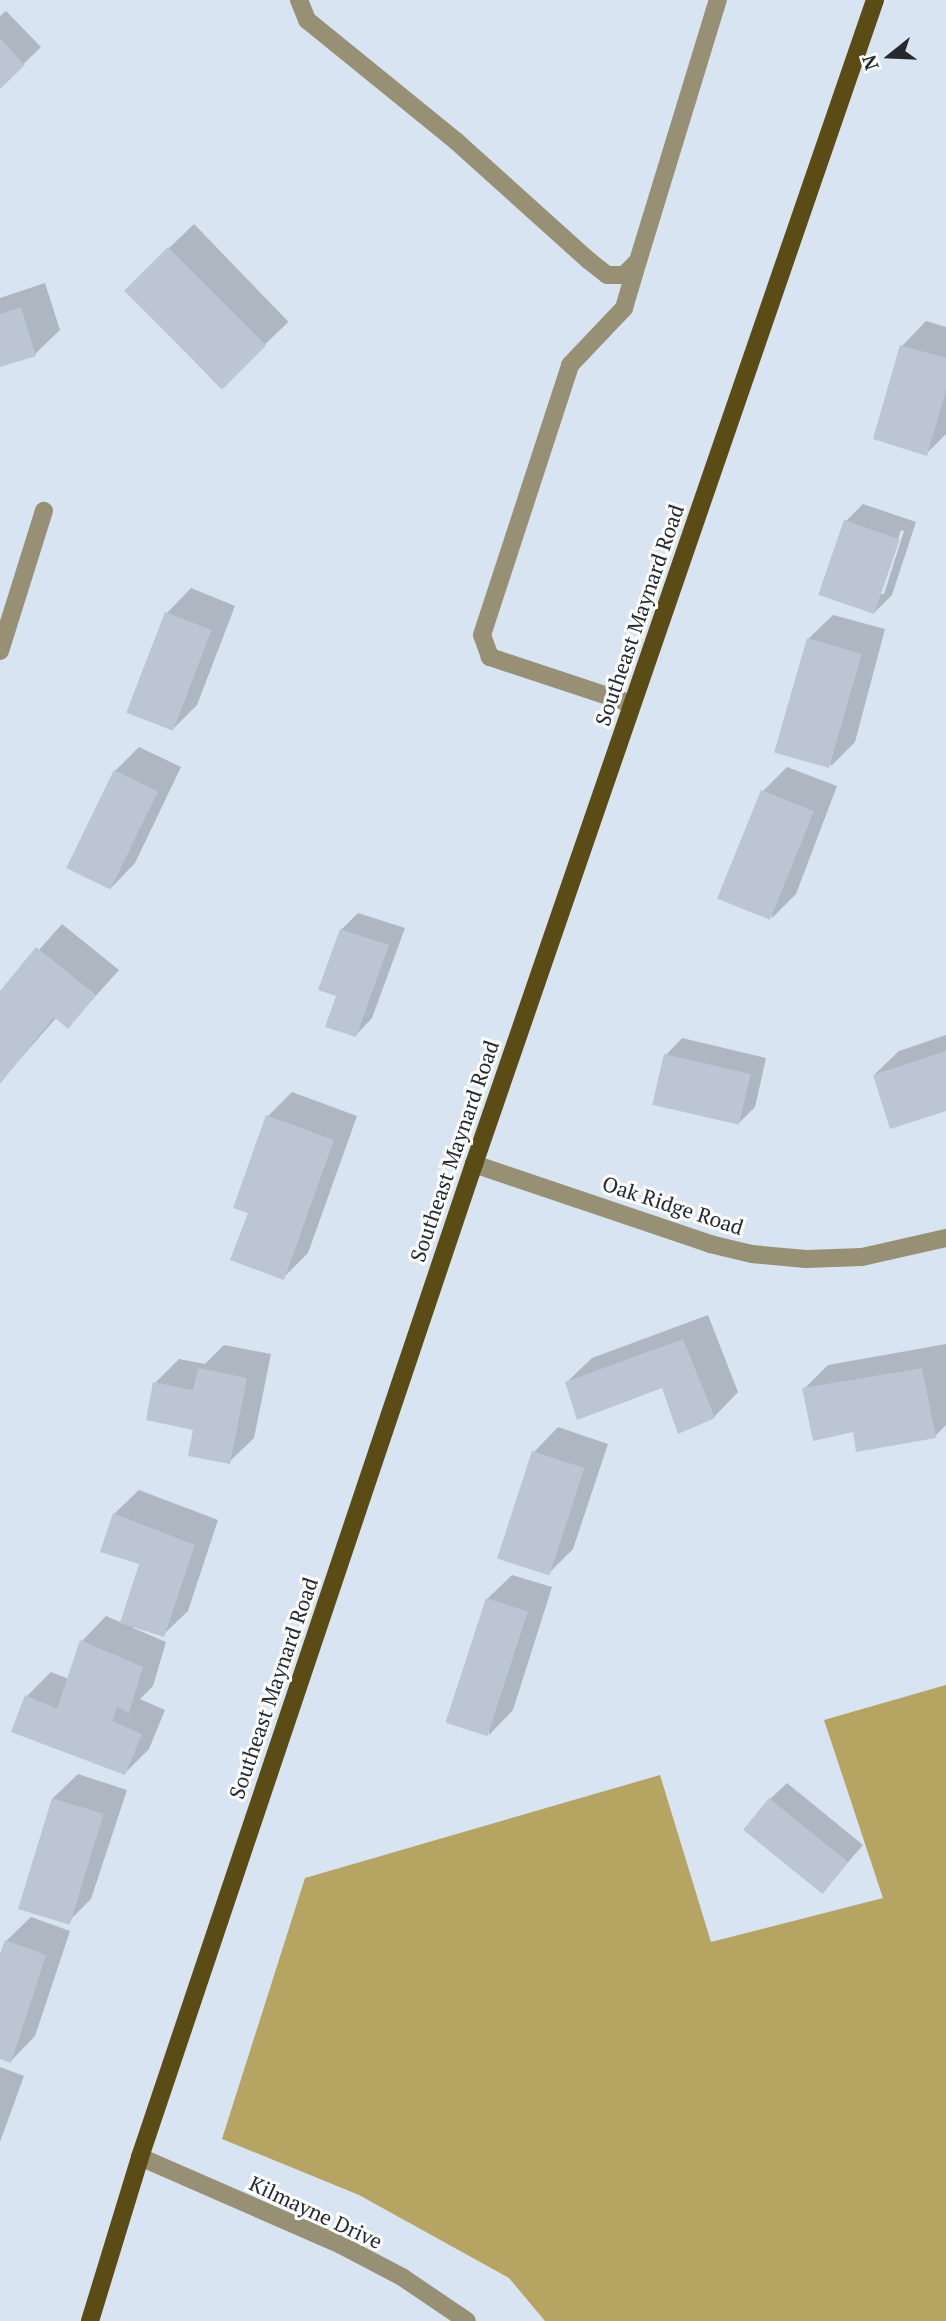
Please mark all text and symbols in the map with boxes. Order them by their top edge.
north arrow [855,21,925,91]
text: N [855,52,884,73]
street label: Southeast Maynard Road [589,501,689,729]
street label: Southeast Maynard Road [404,1037,504,1265]
street label: Oak Ridge Road [599,1170,747,1240]
street label: Southeast Maynard Road [223,1574,323,1802]
street label: Kilmayne Drive [246,2170,386,2254]

